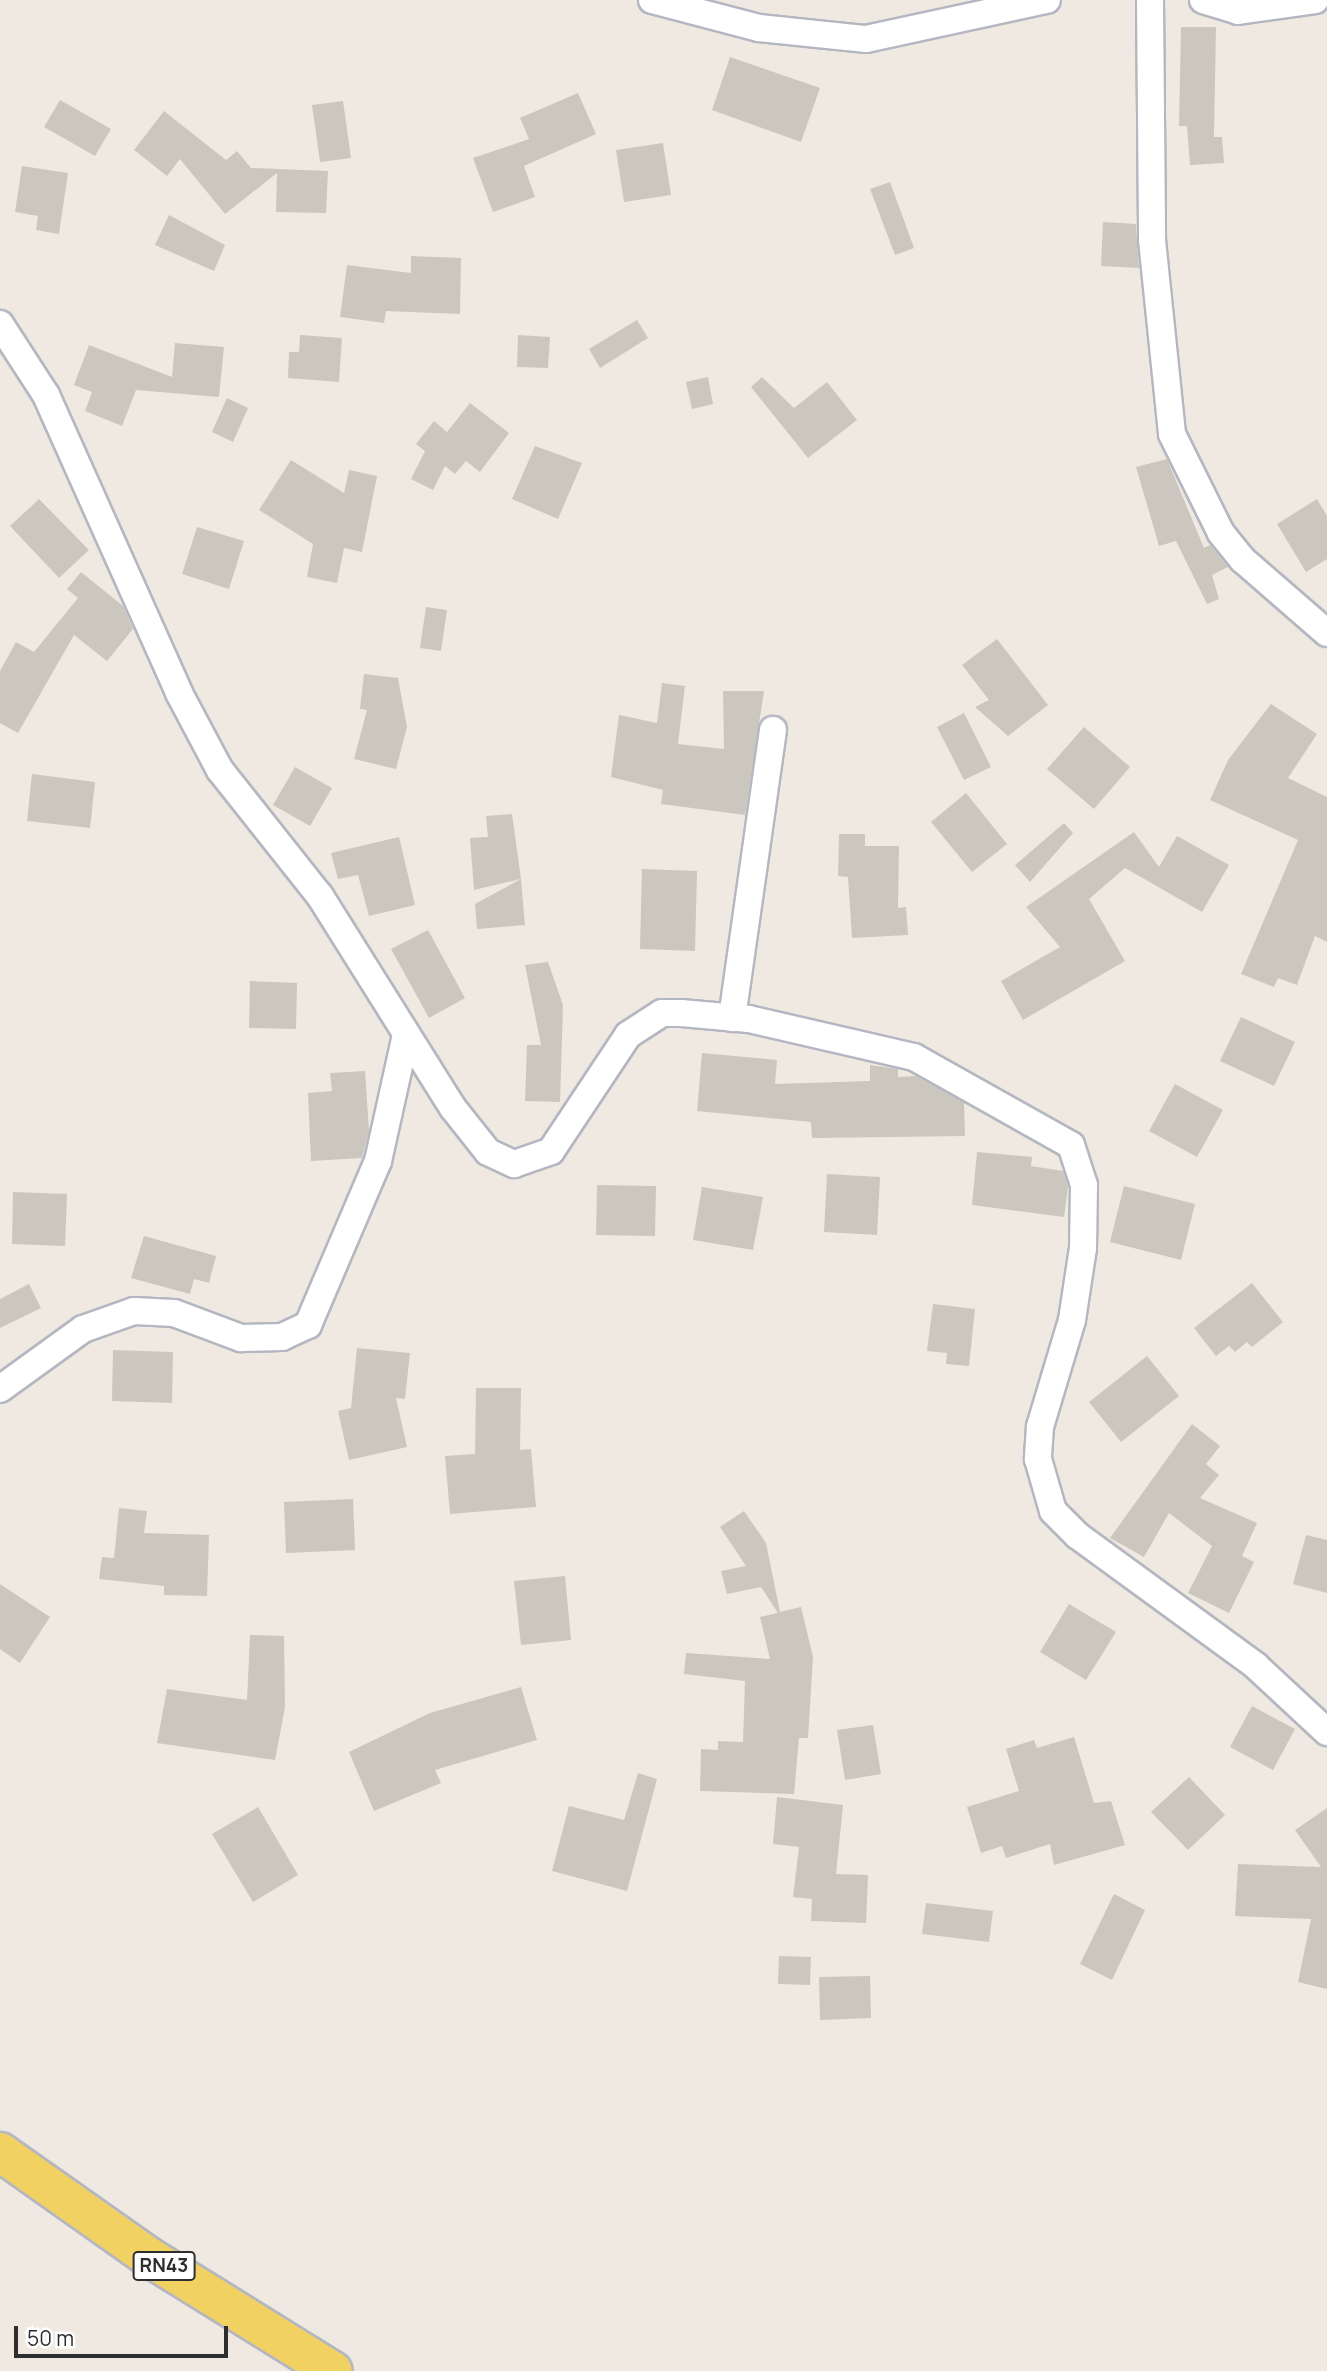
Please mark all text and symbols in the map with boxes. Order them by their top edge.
road number: RN43 [132,2250,196,2282]
scale bar [18,2312,231,2356]
text: 50 m [27,2324,74,2352]

